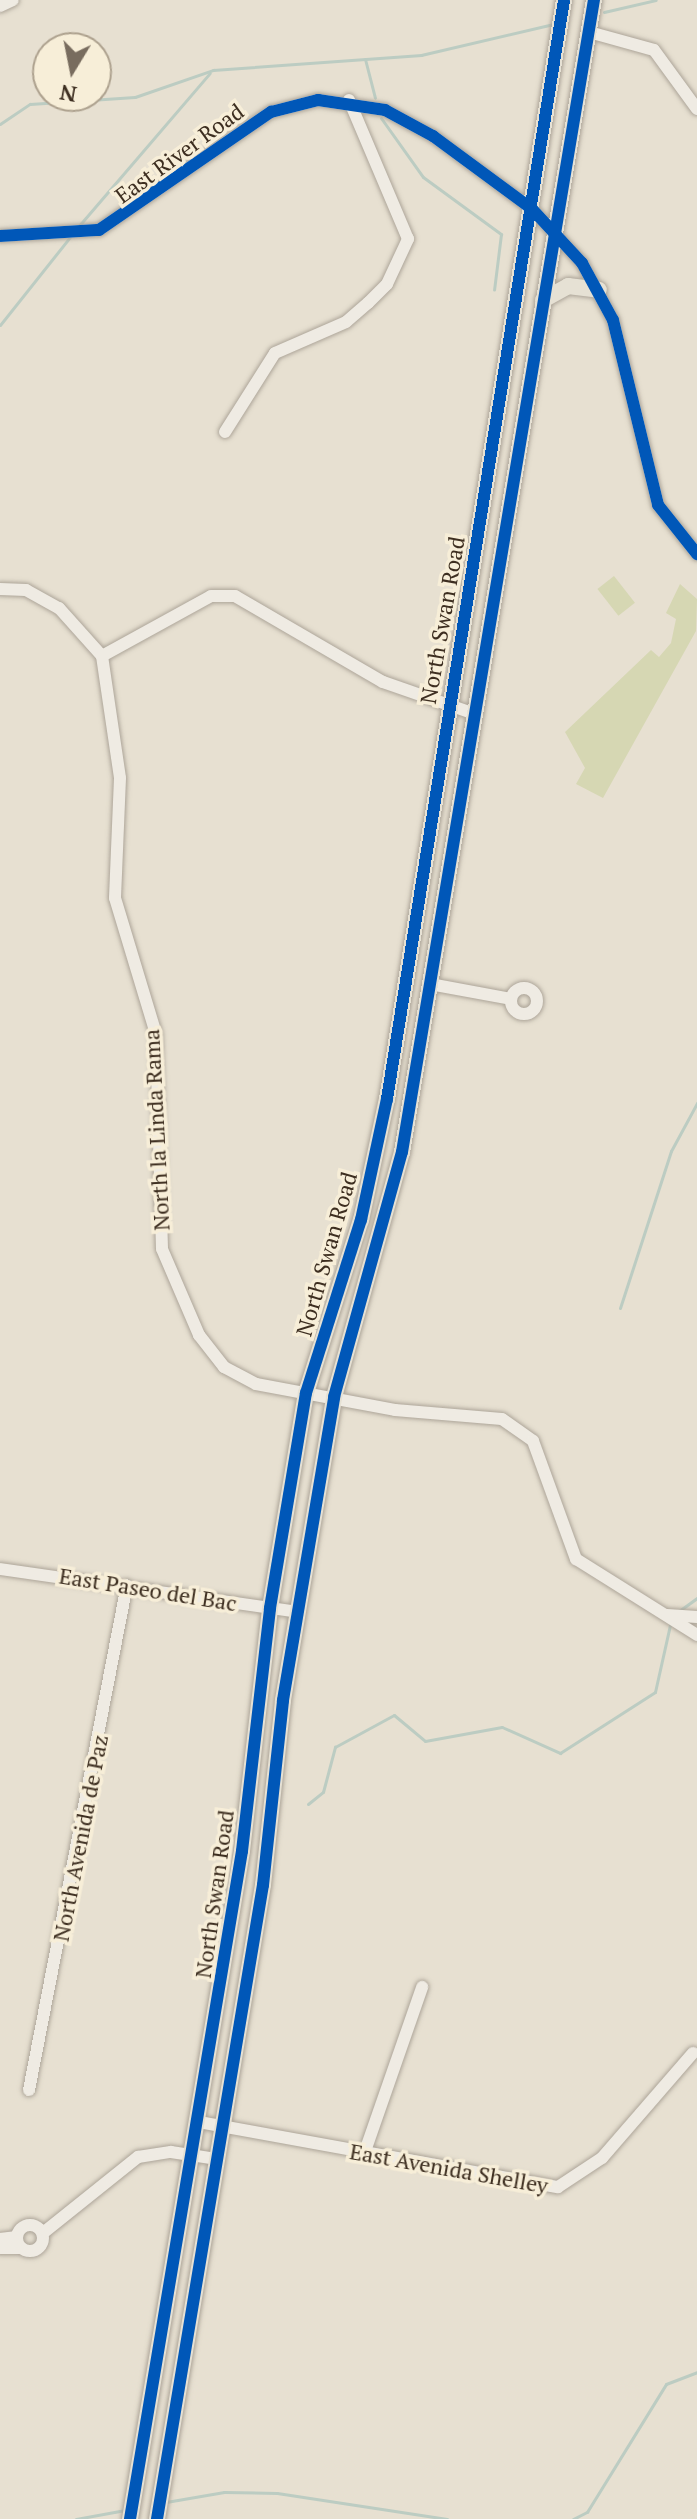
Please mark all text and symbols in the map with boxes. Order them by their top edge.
north arrow [32,32,112,112]
text: N [57,78,79,110]
street label: East River Road [110,98,248,208]
street label: North Swan Road [414,534,470,706]
street label: North la Linda Rama [138,1029,174,1231]
street label: North Swan Road [290,1169,362,1339]
street label: East Paseo del Bac [57,1562,239,1616]
street label: North Avenida de Paz [47,1732,113,1944]
street label: North Swan Road [189,1808,239,1980]
street label: East Avenida Shelley [348,2138,550,2198]

